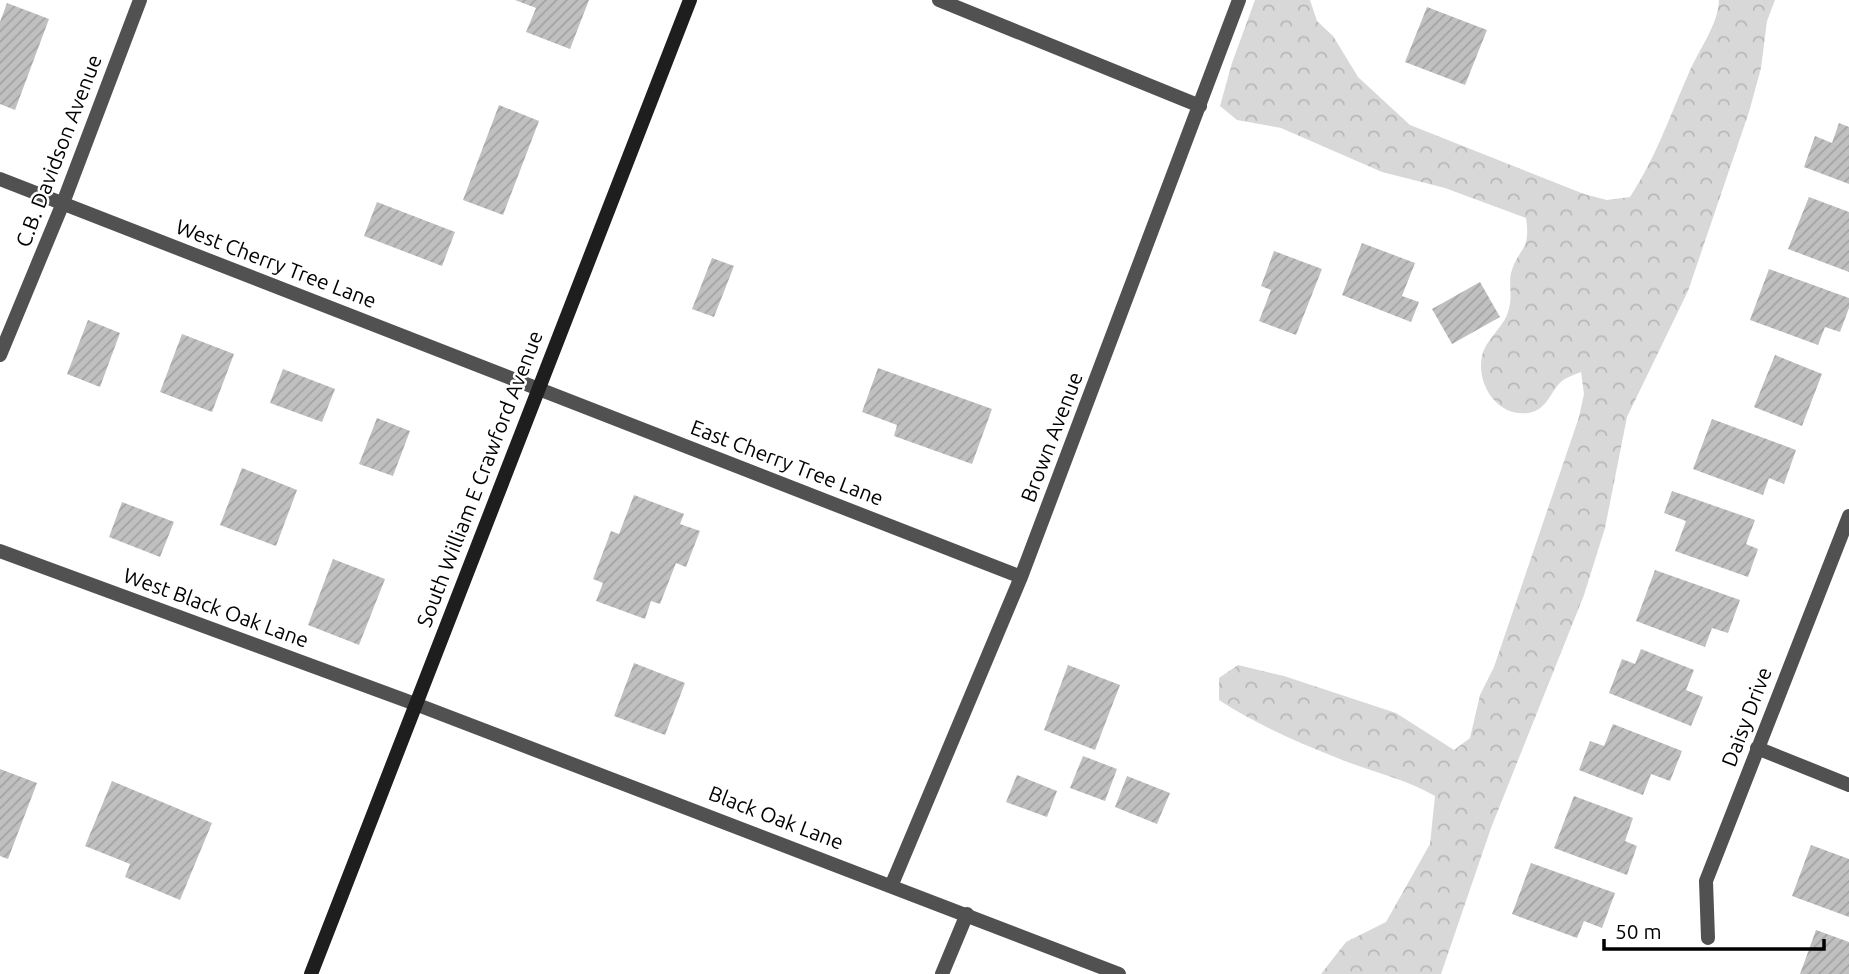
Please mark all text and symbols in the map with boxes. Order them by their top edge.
street label: C.B. Davidson Avenue [10,51,106,250]
street label: West Cherry Tree Lane [173,214,380,312]
street label: South William E Crawford Avenue [411,327,547,630]
street label: Brown Avenue [1015,368,1087,505]
street label: East Cherry Tree Lane [688,414,887,510]
street label: West Black Oak Lane [120,562,312,652]
street label: Daisy Drive [1716,664,1776,770]
street label: Black Oak Lane [706,780,847,854]
scale bar [1604,908,1825,952]
text: 50 m [1615,919,1662,943]

